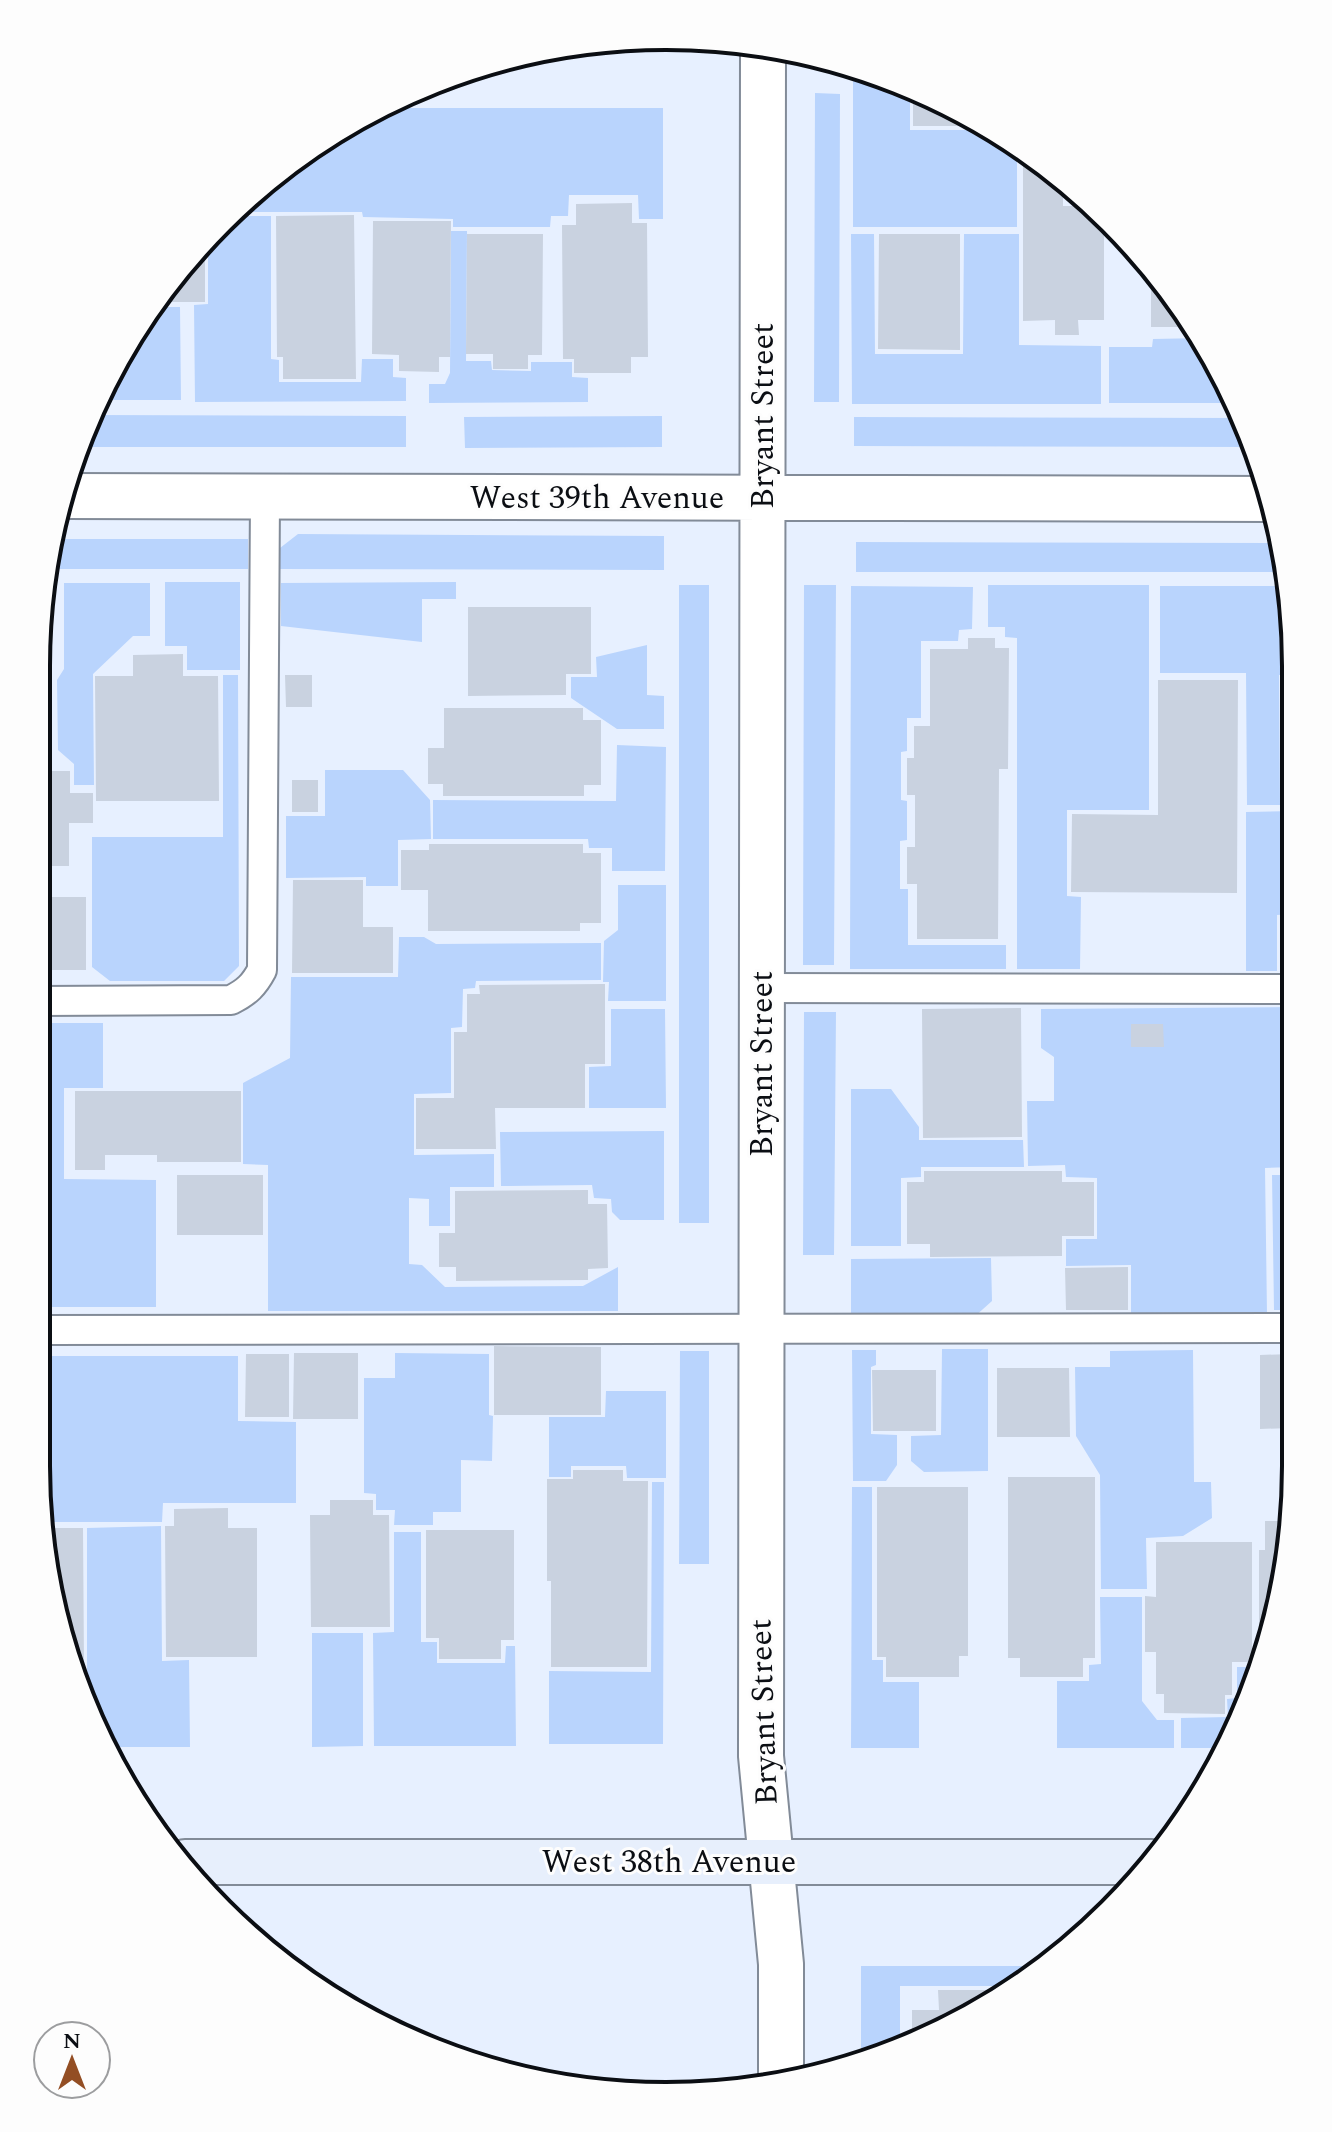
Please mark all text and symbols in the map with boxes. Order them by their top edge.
street label: Bryant Street [739,323,788,509]
street label: West 39th Avenue [470,474,724,523]
street label: Bryant Street [738,971,787,1157]
street label: Bryant Street [736,1618,792,1806]
street label: West 38th Avenue [542,1838,796,1887]
north arrow [32,2020,112,2100]
text: N [63,2025,81,2058]

